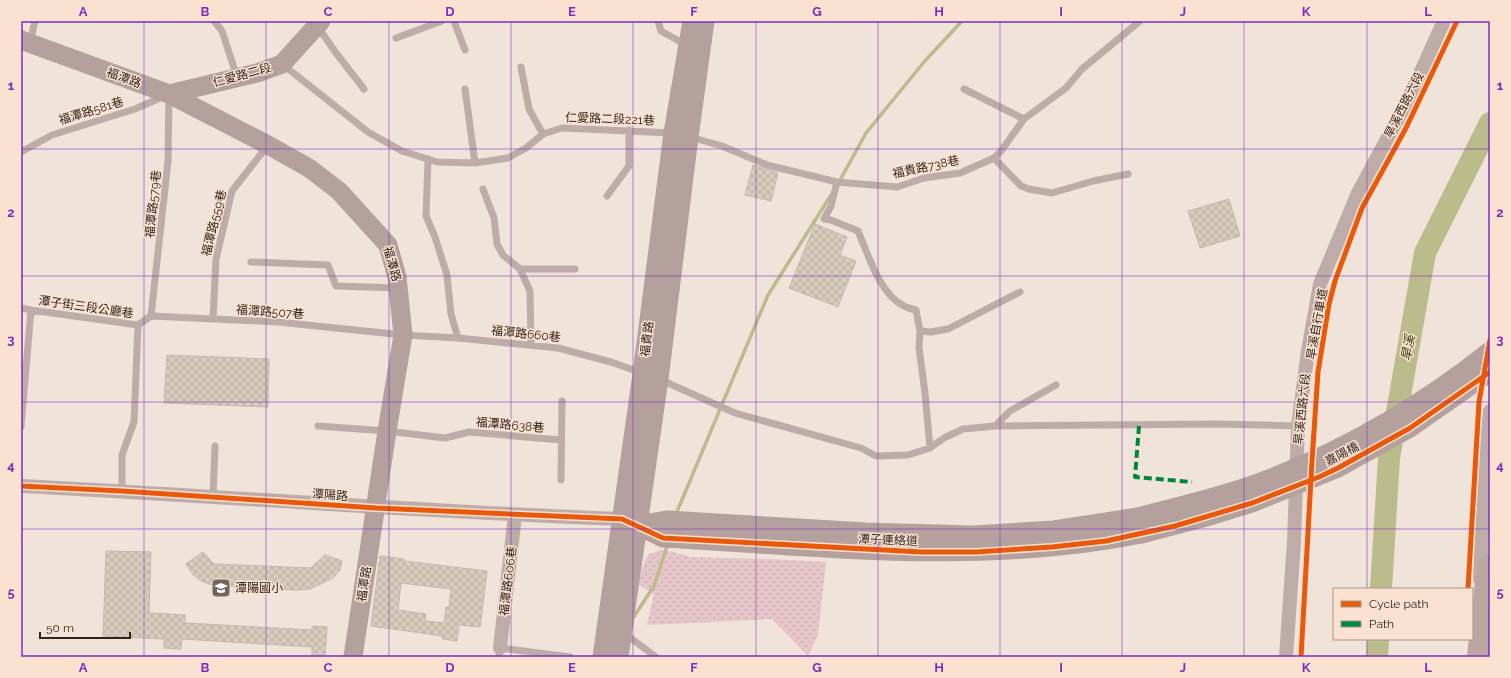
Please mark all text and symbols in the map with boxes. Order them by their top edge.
text: A [79,4,88,19]
text: B [201,4,210,19]
text: C [324,4,333,19]
text: D [445,4,455,19]
text: E [568,4,576,19]
text: F [690,4,698,19]
text: G [812,4,822,19]
text: H [934,4,944,19]
text: I [1059,4,1063,19]
text: J [1180,4,1186,19]
text: K [1302,4,1311,19]
text: L [1424,4,1432,19]
street label: 仁愛路二段 [211,60,273,90]
street label: 福潭路 [105,65,143,91]
street label: 旱溪西路六段 [1381,70,1427,140]
text: 1 [8,78,15,93]
text: 1 [1497,78,1504,93]
street label: 福潭路581巷 [57,95,125,127]
street label: 仁愛路二段221巷 [565,110,655,128]
street label: 福貴路738巷 [891,153,961,181]
street label: 福潭路579巷 [142,169,164,239]
street label: 福潭路559巷 [199,188,229,258]
text: 2 [7,205,15,220]
text: 2 [1496,205,1504,220]
street label: 福潭路 [380,245,404,283]
street label: 旱溪自行車道 [1304,287,1330,361]
street label: 潭子街三段公廳巷 [37,293,135,321]
street label: 福潭路507巷 [235,303,305,321]
street label: 福貴路 [638,320,656,358]
street label: 福潭路660巷 [491,323,561,345]
text: 3 [7,332,15,347]
water label: 旱溪 [1398,332,1418,362]
text: 3 [1496,332,1504,347]
street label: 旱溪西路六段 [1291,372,1313,446]
street label: 福潭路638巷 [475,415,545,435]
street label: 嘉陽橋 [1323,440,1361,468]
text: 4 [7,458,15,473]
text: 4 [1496,458,1504,473]
street label: 潭陽路 [312,487,348,503]
street label: 潭子連絡道 [858,532,918,548]
street label: 福潭路606巷 [497,545,519,617]
street label: 福潭路 [354,565,374,603]
school or university icon: 潭陽國小 [210,577,232,599]
place label: 潭陽國小 [235,581,283,595]
text: 5 [7,585,15,600]
text: 5 [1496,585,1504,600]
legend [1333,588,1473,640]
text: Cycle path [1369,597,1428,611]
scale bar [40,614,130,640]
text: Path [1369,617,1394,631]
text: 50 m [46,621,74,635]
text: A [79,660,88,675]
text: B [201,660,210,675]
text: C [324,660,333,675]
text: D [445,660,455,675]
text: E [568,660,576,675]
text: F [690,660,698,675]
text: G [812,660,822,675]
text: H [934,660,944,675]
text: I [1059,660,1063,675]
text: J [1180,660,1186,675]
text: K [1302,660,1311,675]
text: L [1424,660,1432,675]

